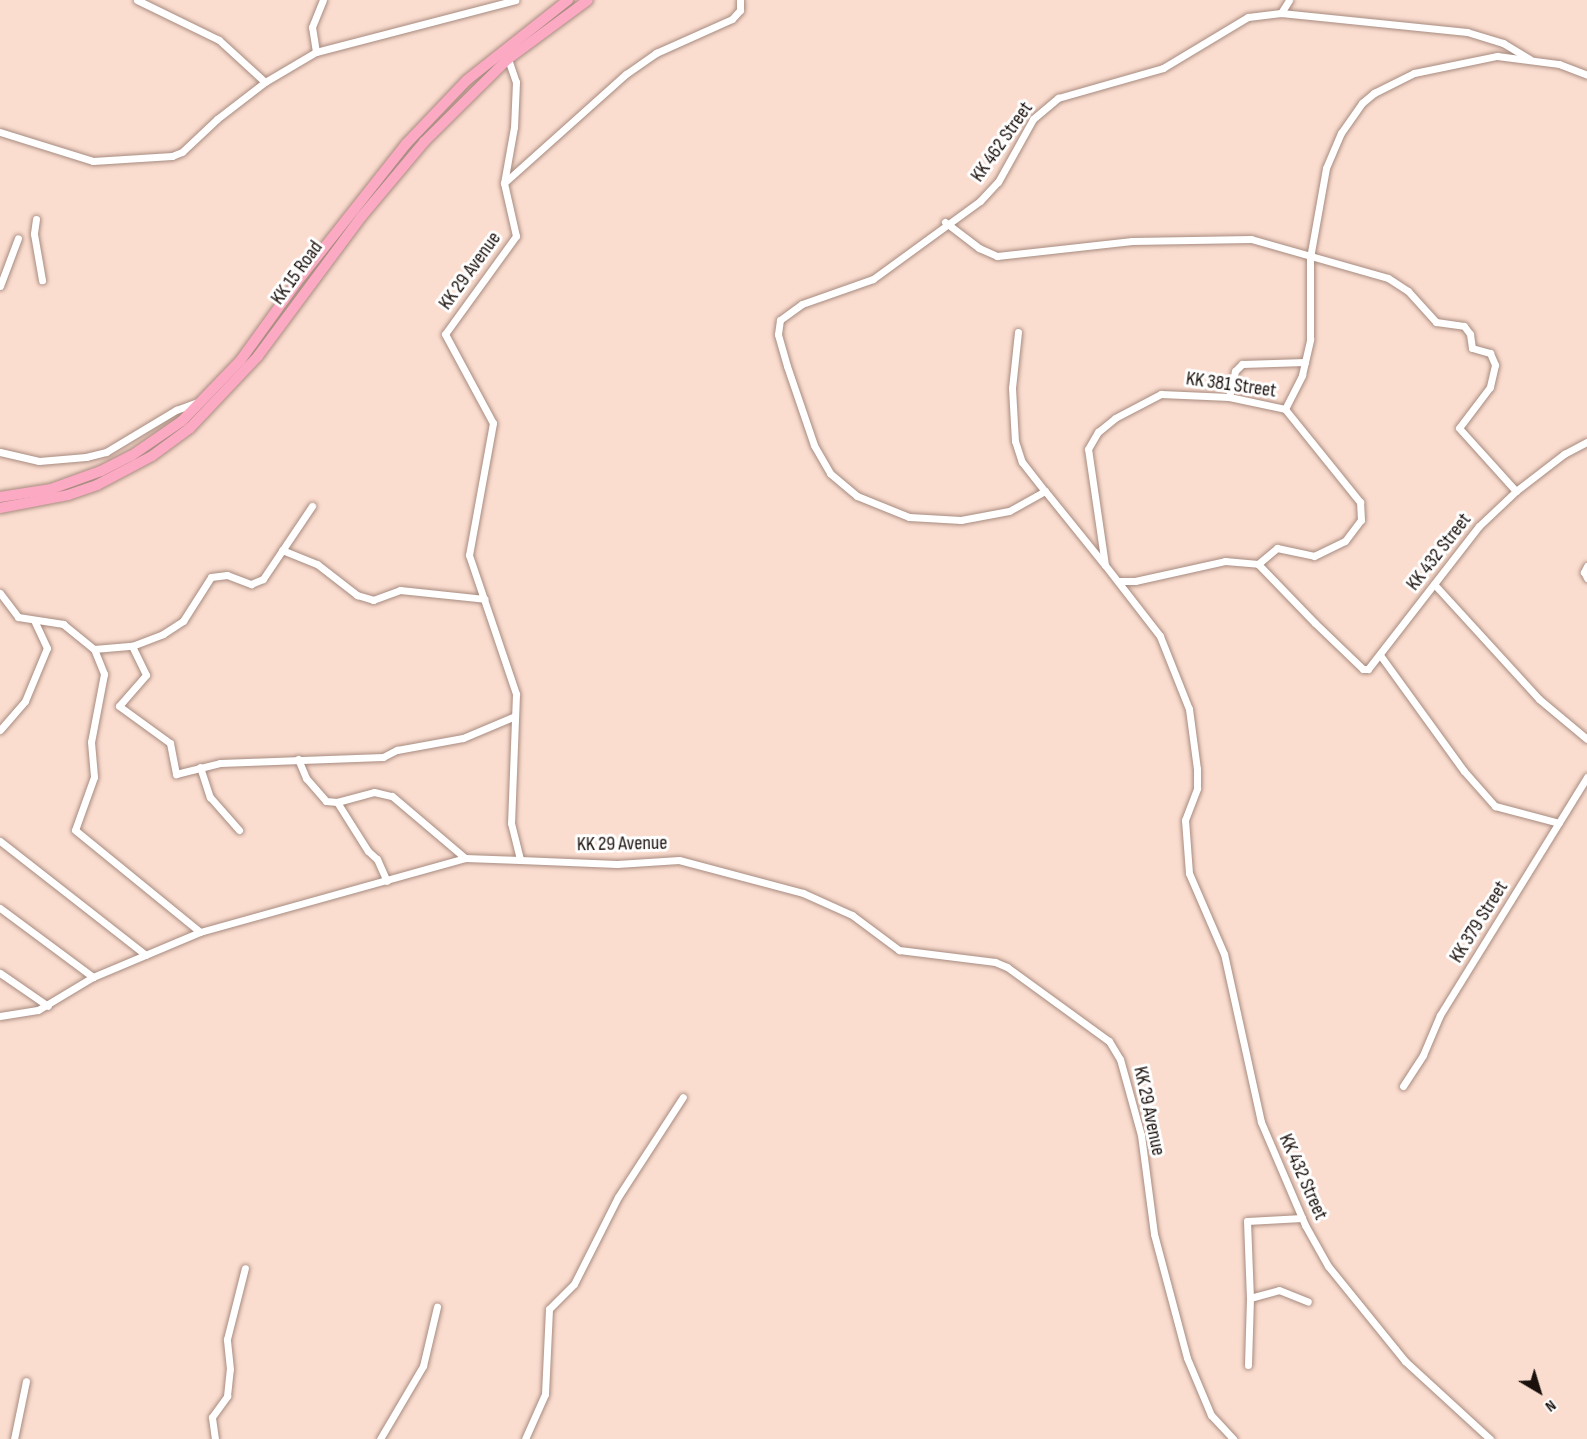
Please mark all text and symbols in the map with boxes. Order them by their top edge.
street label: KK 462 Street [966,97,1038,187]
street label: KK 29 Avenue [434,227,506,315]
street label: KK 15 Road [266,237,328,309]
street label: KK 381 Street [1184,367,1278,403]
street label: KK 432 Street [1401,508,1477,596]
street label: KK 29 Avenue [577,831,667,857]
street label: KK 379 Street [1444,877,1514,967]
street label: KK 29 Avenue [1128,1064,1170,1158]
street label: KK 432 Street [1273,1130,1333,1224]
north arrow [1509,1361,1569,1421]
text: N [1541,1395,1560,1416]

